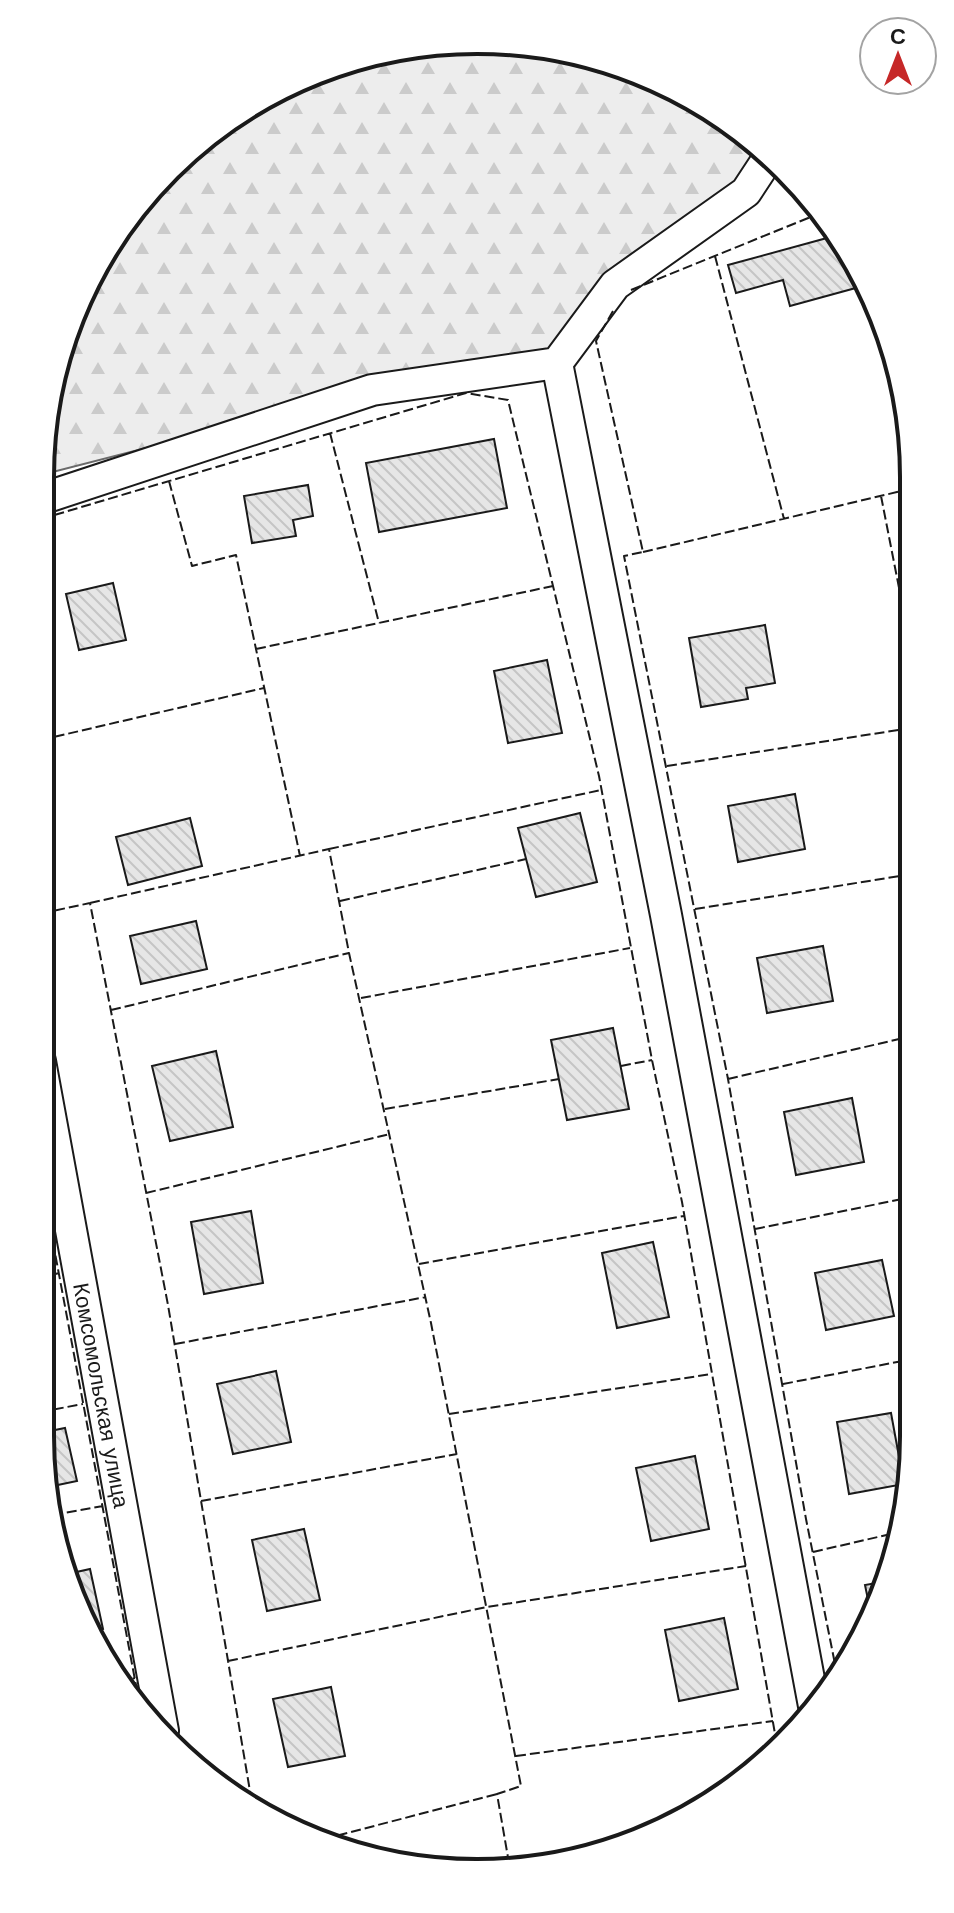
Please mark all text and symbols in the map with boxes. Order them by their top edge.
north arrow [858,16,938,96]
text: С [890,24,906,49]
street label: Комсомольская улица [68,1281,134,1511]

